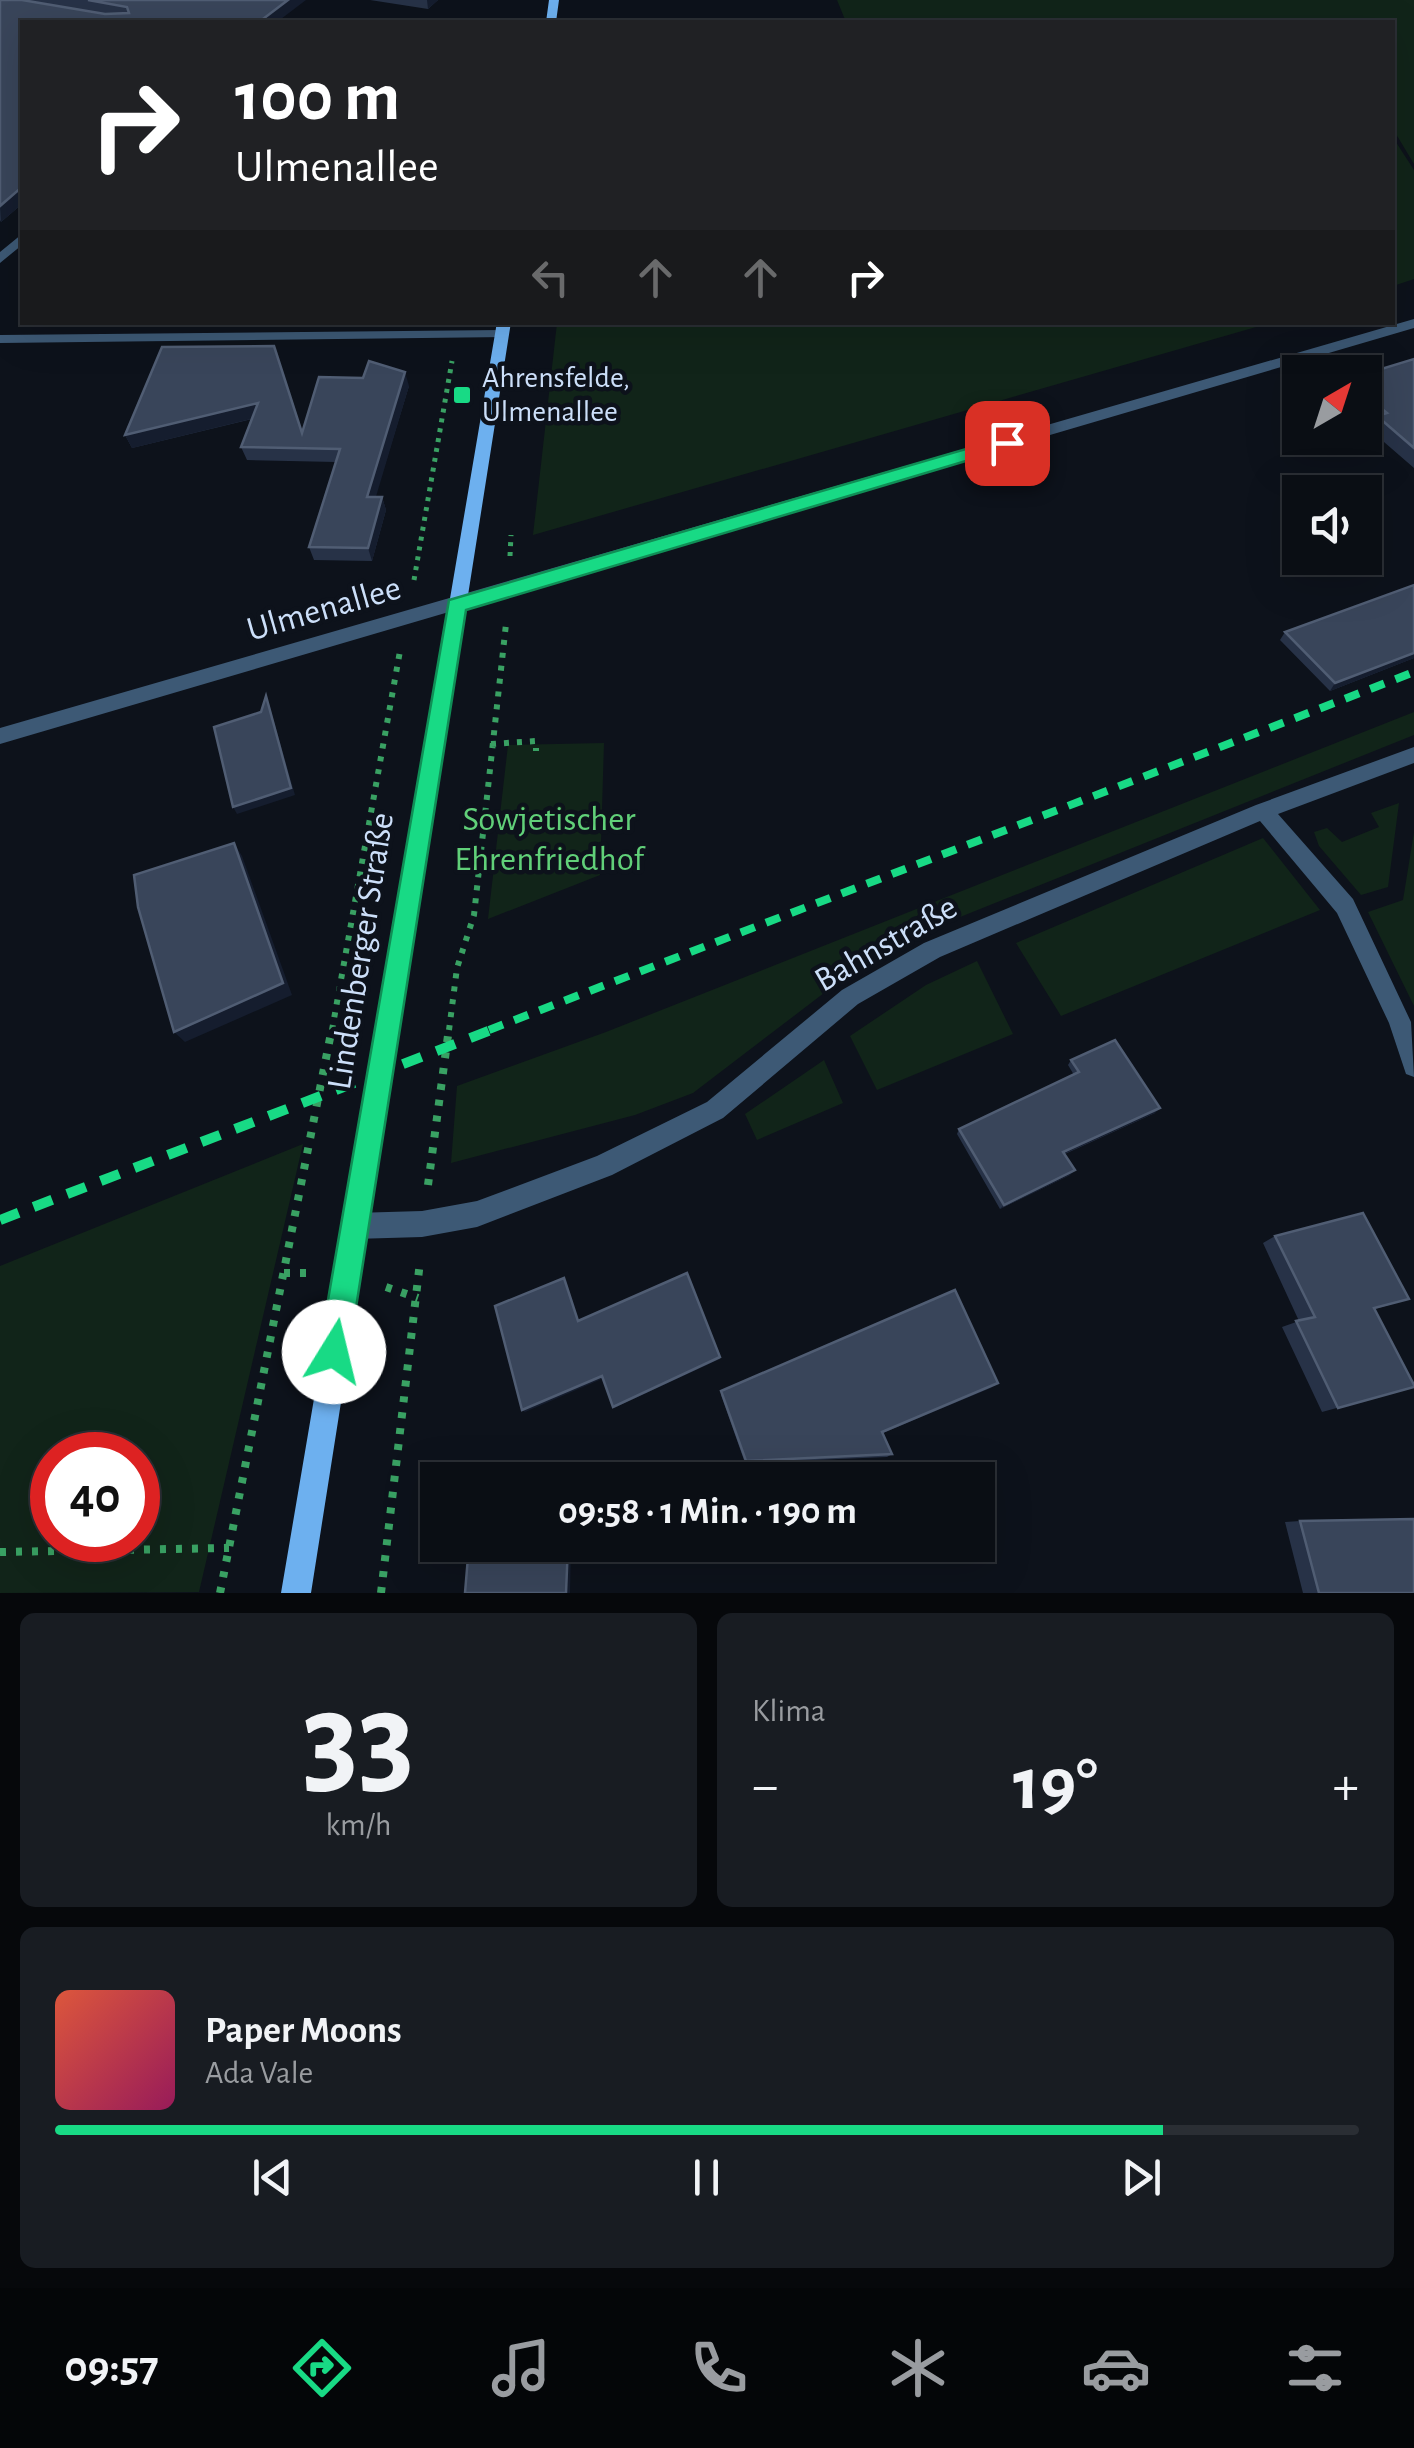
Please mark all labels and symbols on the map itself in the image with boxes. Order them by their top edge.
north arrow [1282,355,1382,455]
place label: Ahrensfelde, Ulmenallee [482,363,630,427]
marker: Ahrensfelde, Ulmenallee [451,384,473,406]
pin [965,401,1050,486]
street label: Ulmenallee [243,570,405,648]
park label: Sowjetischer Ehrenfriedhof [454,802,646,877]
street label: Lindenberger Straße [322,810,400,1092]
street label: Bahnstraße [809,889,963,999]
position arrow [282,1300,386,1404]
speed limit sign: 40 [30,1432,160,1562]

